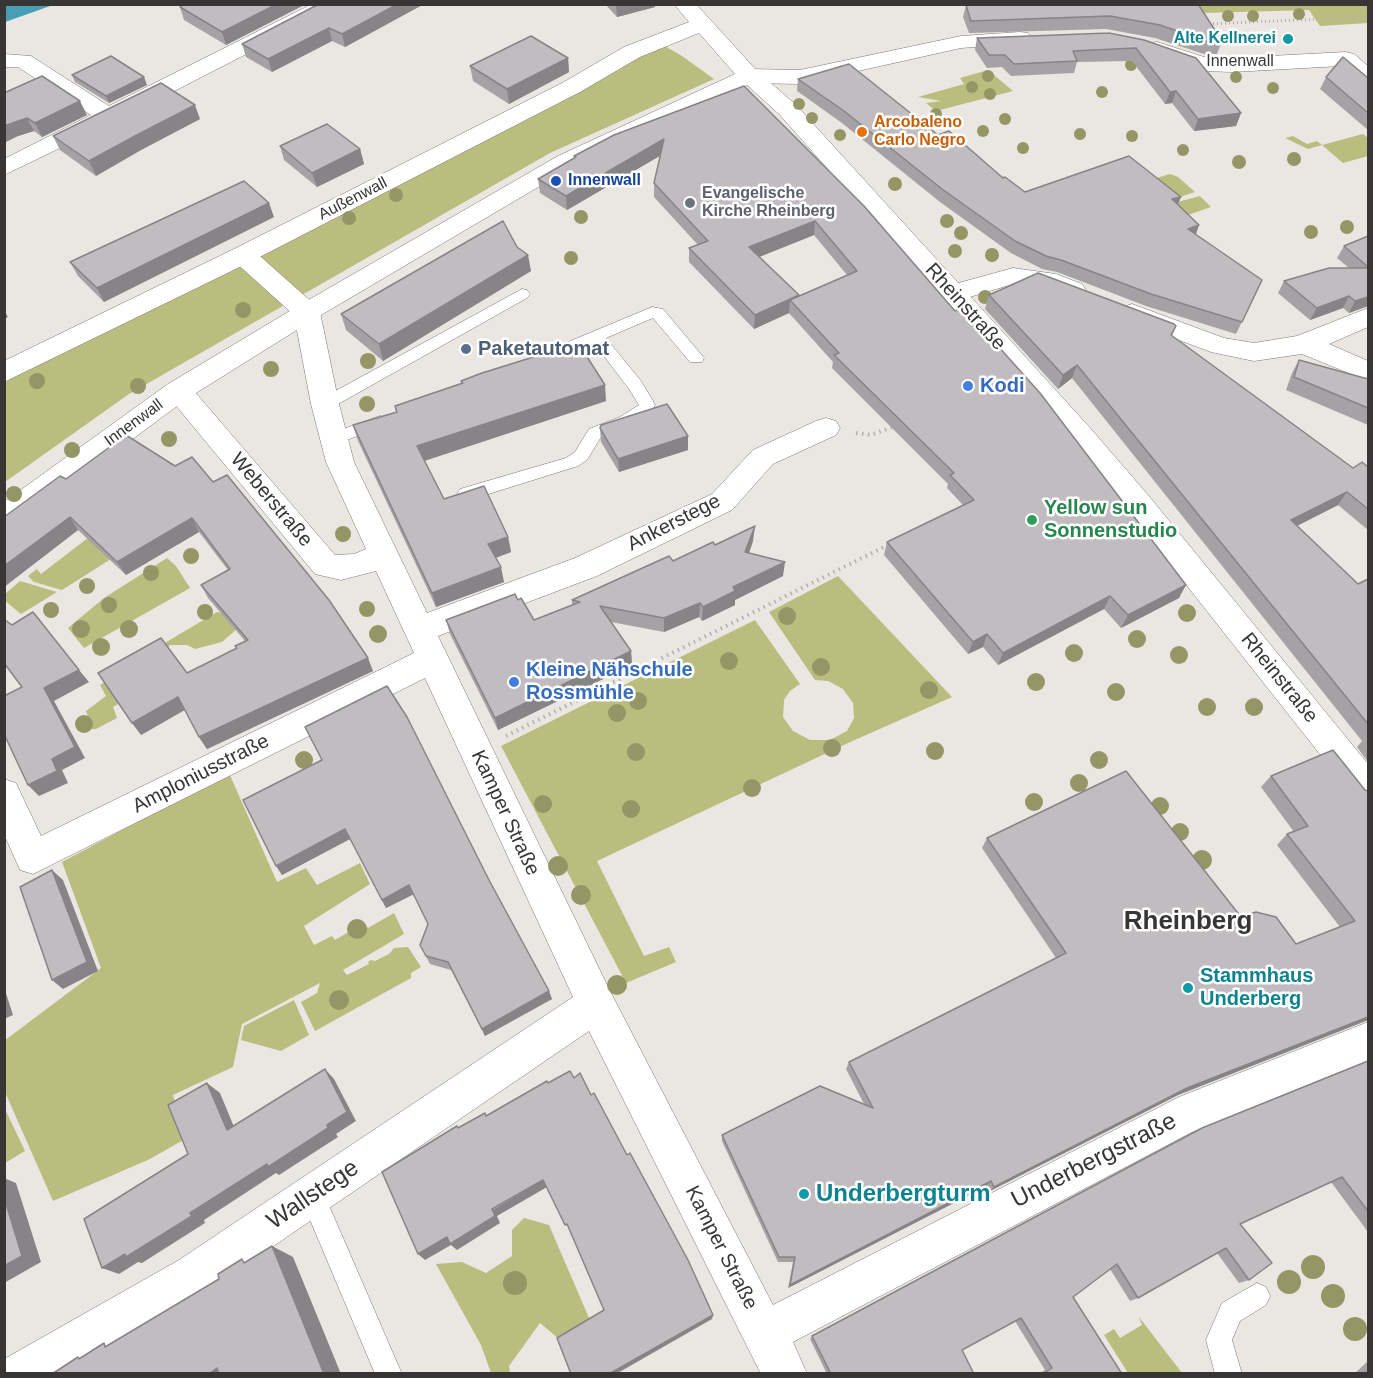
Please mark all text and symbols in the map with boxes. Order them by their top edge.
place label: Alte Kellnerei [1174,29,1276,49]
marker: Alte Kellnerei [1281,32,1295,46]
street label: Innenwall [1206,52,1274,72]
place label: Arcobaleno Carlo Negro [874,113,966,151]
marker: Arcobaleno Carlo Negro [855,125,869,139]
place label: Innenwall [568,171,641,191]
street label: Außenwall [315,173,391,225]
marker: Innenwall [549,174,563,188]
place label: Evangelische Kirche Rheinberg [702,184,835,222]
marker: Evangelische Kirche Rheinberg [683,196,697,210]
street label: Rheinstraße [920,258,1010,356]
place label: Paketautomat [478,337,609,361]
marker: Paketautomat [459,342,473,356]
place label: Kodi [980,374,1024,398]
marker: Kodi [961,379,975,393]
street label: Innenwall [101,395,167,451]
street label: Weberstraße [225,448,317,552]
street label: Ankerstege [623,489,725,557]
place label: Yellow sun Sonnenstudio [1044,496,1177,543]
marker: Yellow sun Sonnenstudio [1025,513,1039,527]
street label: Rheinstraße [1235,628,1323,728]
place label: Kleine Nähschule Rossmühle [526,658,693,705]
marker: Kleine Nähschule Rossmühle [507,675,521,689]
street label: Amploniusstraße [129,729,273,819]
street label: Kamper Straße [465,746,545,880]
district label: Rheinberg [1124,906,1252,938]
place label: Stammhaus Underberg [1200,964,1313,1011]
marker: Stammhaus Underberg [1181,981,1195,995]
street label: Underbergstraße [1007,1107,1181,1215]
street label: Wallstege [262,1154,364,1236]
place label: Underbergturm [816,1180,991,1208]
street label: Kamper Straße [680,1182,762,1314]
marker: Underbergturm [797,1187,811,1201]

